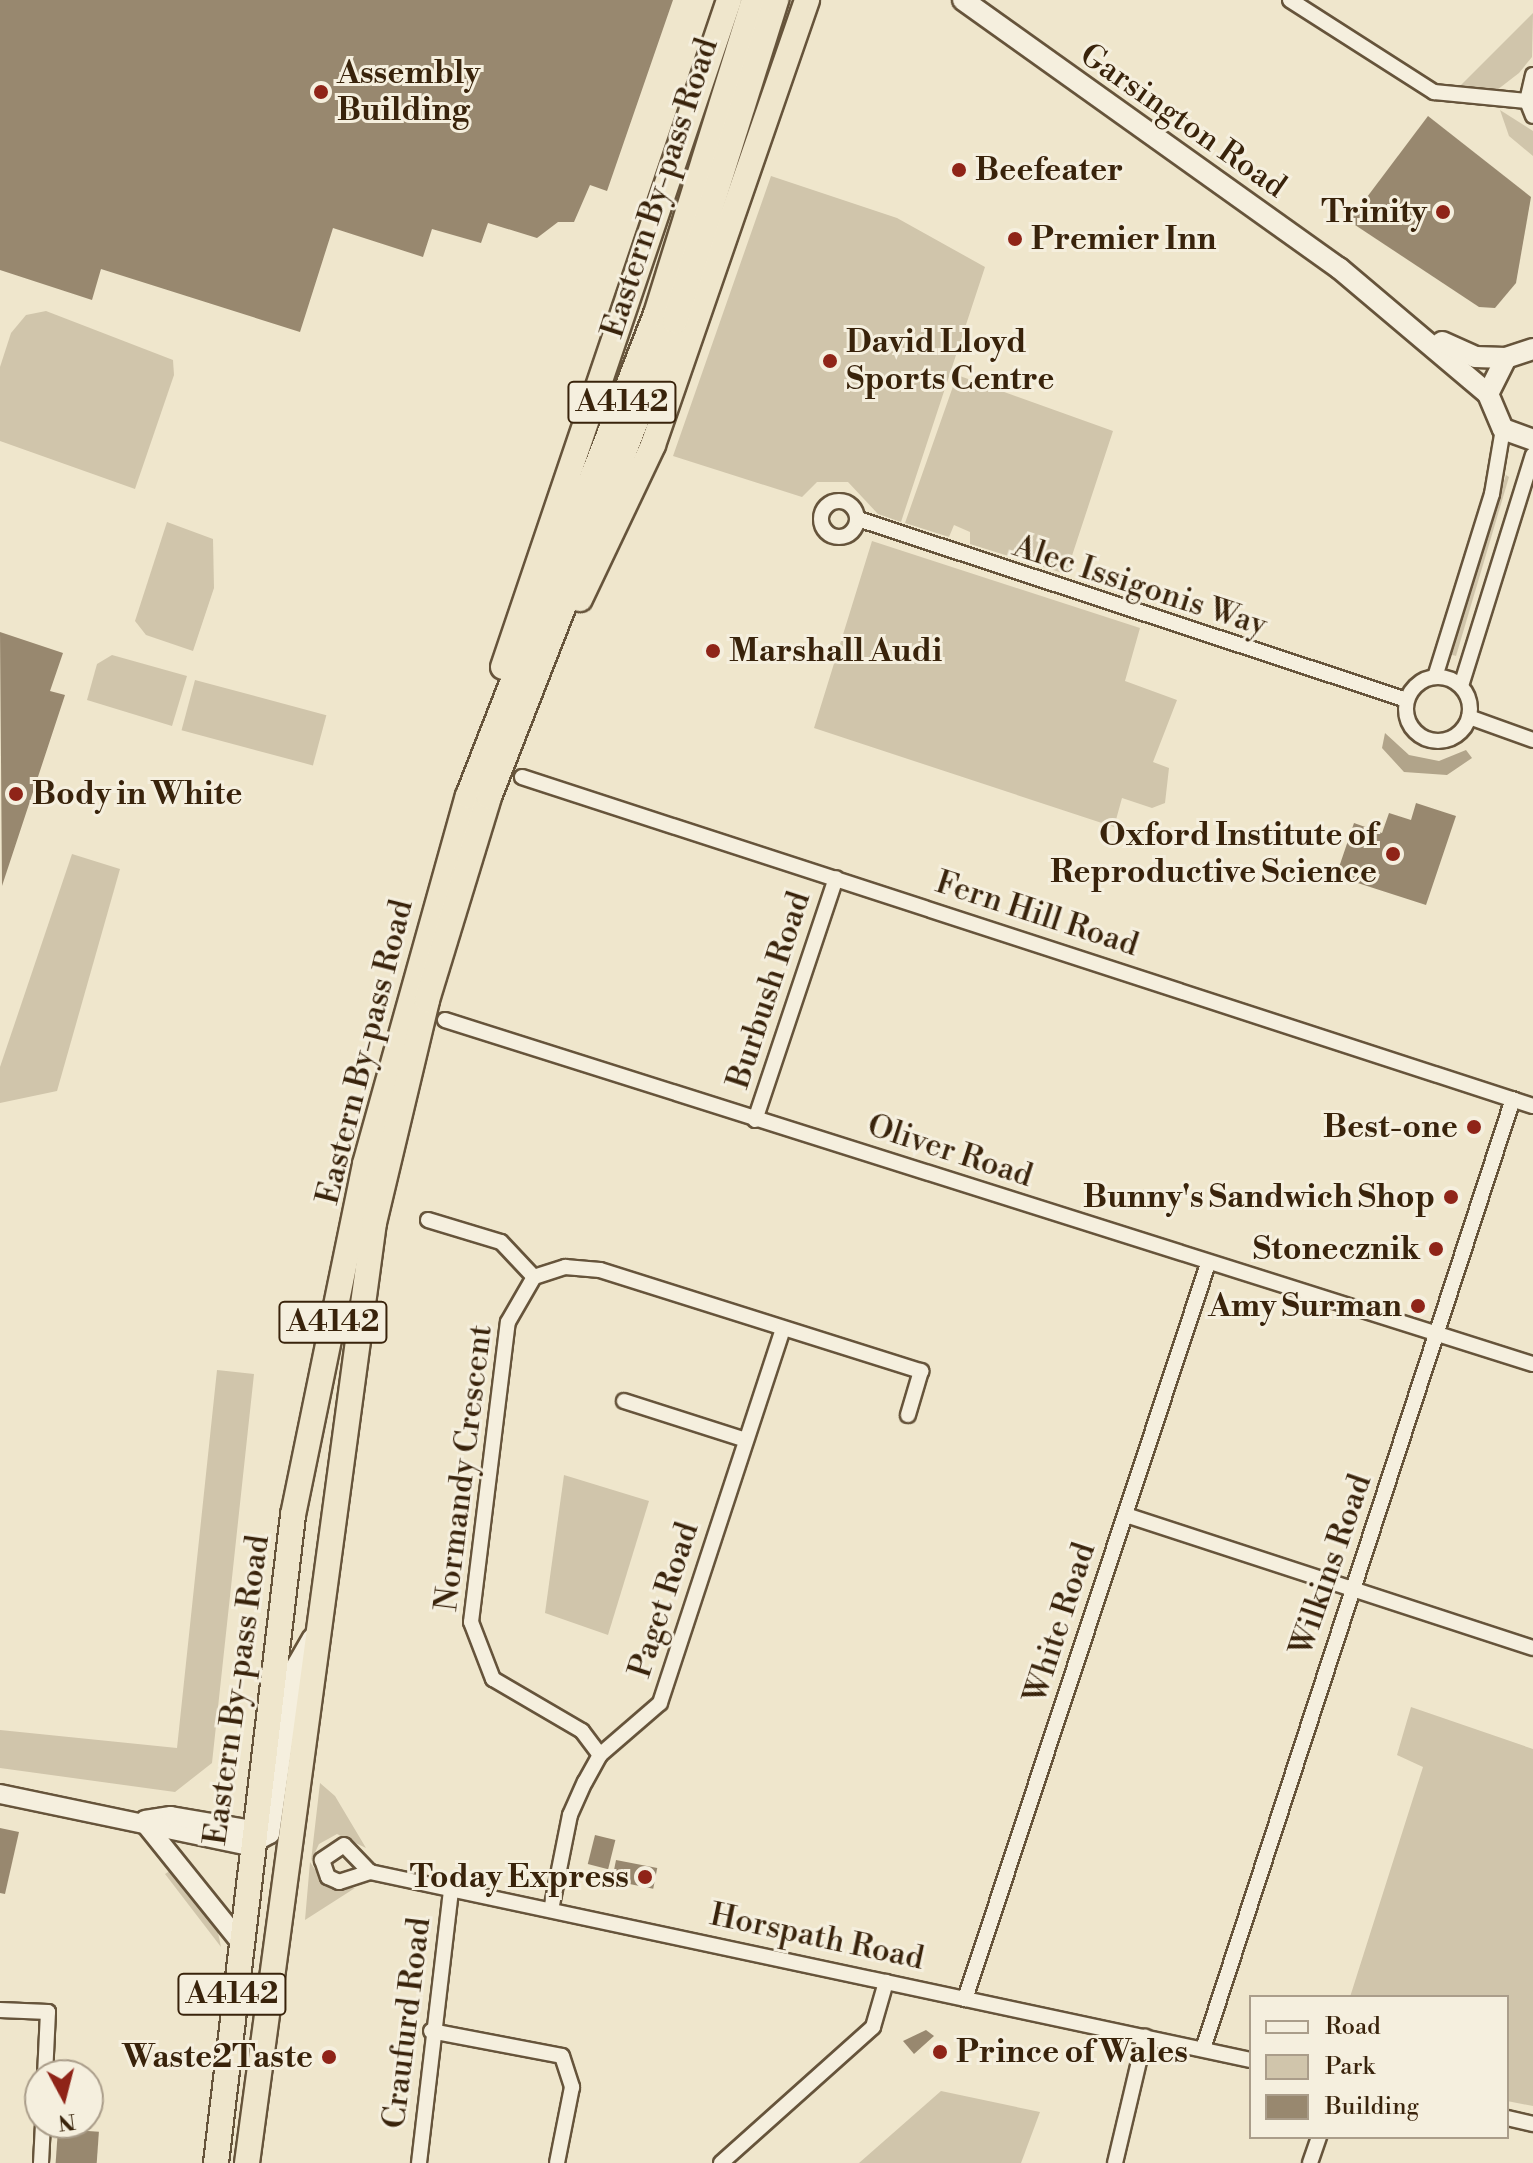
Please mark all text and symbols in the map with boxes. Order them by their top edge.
street label: Eastern By-pass Road [593,33,727,343]
street label: Garsington Road [1073,36,1293,206]
place label: Assembly Building [337,55,480,130]
marker: Assembly Building [312,83,330,101]
place label: Beefeater [975,151,1123,189]
marker: Beefeater [950,161,968,179]
place label: Trinity [1321,193,1427,231]
marker: Trinity [1434,203,1452,221]
place label: Premier Inn [1031,220,1217,258]
marker: Premier Inn [1006,230,1024,248]
place label: David Lloyd Sports Centre [846,324,1055,399]
marker: David Lloyd Sports Centre [821,352,839,370]
road number: A4142 [566,376,678,428]
street label: Alec Issigonis Way [1008,527,1272,645]
place label: Marshall Audi [729,632,942,670]
marker: Marshall Audi [704,642,722,660]
place label: Body in White [32,775,242,813]
marker: Body in White [7,785,25,803]
place label: Oxford Institute of Reproductive Science [1050,817,1377,892]
marker: Oxford Institute of Reproductive Science [1384,845,1402,863]
street label: Fern Hill Road [931,863,1143,965]
street label: Burbush Road [719,887,819,1093]
street label: Eastern By-pass Road [309,896,421,1208]
street label: Oliver Road [863,1106,1037,1196]
place label: Best-one [1323,1108,1458,1146]
marker: Best-one [1465,1118,1483,1136]
place label: Bunny's Sandwich Shop [1083,1178,1435,1216]
marker: Bunny's Sandwich Shop [1442,1188,1460,1206]
place label: Stonecznik [1253,1230,1420,1268]
marker: Stonecznik [1427,1240,1445,1258]
place label: Amy Surman [1208,1287,1402,1325]
road number: A4142 [277,1296,389,1348]
marker: Amy Surman [1409,1297,1427,1315]
street label: Normandy Crescent [427,1323,501,1613]
street label: Wilkins Road [1282,1469,1380,1661]
street label: Paget Road [621,1518,707,1682]
street label: Eastern By-pass Road [196,1532,278,1848]
street label: White Road [1016,1538,1104,1708]
place label: Today Express [410,1858,629,1896]
marker: Today Express [636,1868,654,1886]
street label: Horspath Road [707,1896,927,1978]
street label: Craufurd Road [375,1915,439,2131]
road number: A4142 [176,1968,288,2020]
legend [1249,1995,1509,2139]
text: Road [1325,2012,1381,2042]
place label: Prince of Wales [956,2033,1188,2071]
place label: Waste2Taste [122,2038,313,2076]
marker: Prince of Wales [931,2043,949,2061]
marker: Waste2Taste [320,2048,338,2066]
text: Park [1325,2052,1375,2082]
north arrow [24,2059,104,2139]
text: Building [1325,2092,1419,2122]
text: N [56,2107,77,2136]

